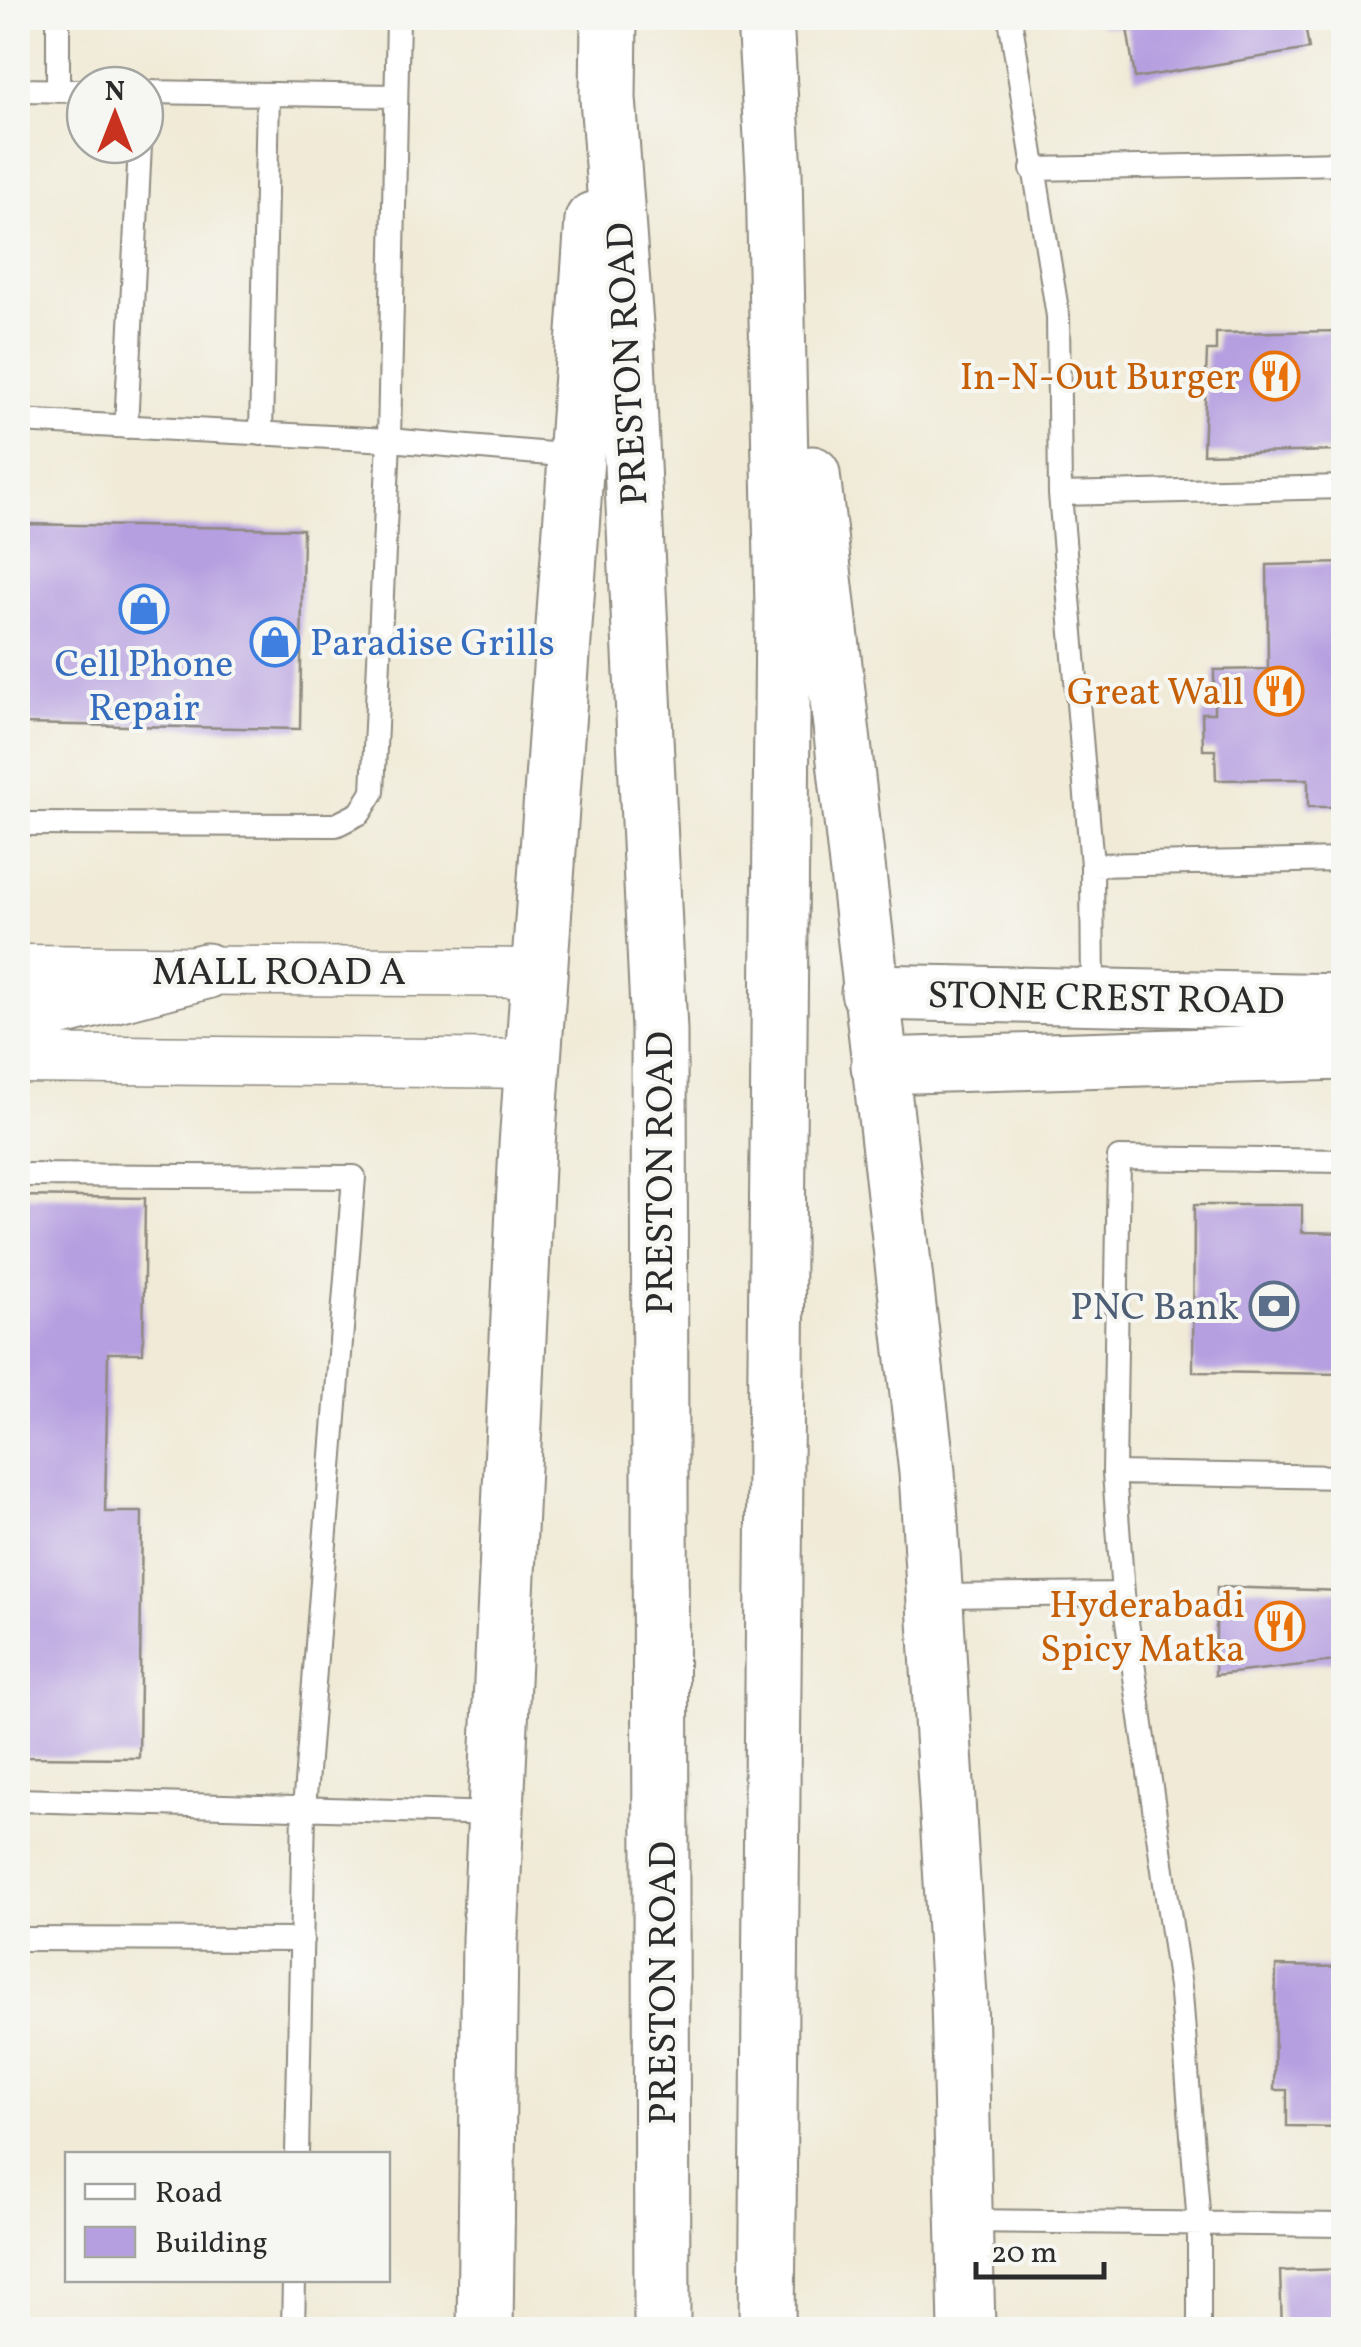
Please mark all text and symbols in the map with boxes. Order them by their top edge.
north arrow [65,65,165,165]
text: N [105,73,125,112]
street label: PRESTON ROAD [596,221,663,507]
restaurant icon: In-N-Out Burger [1249,350,1301,402]
place label: In-N-Out Burger [960,353,1240,406]
shop icon: Cell Phone Repair [118,583,170,635]
shop icon: Paradise Grills [249,616,301,668]
place label: Paradise Grills [310,619,555,672]
place label: Cell Phone Repair [55,640,233,737]
restaurant icon: Great Wall [1253,665,1305,717]
place label: Great Wall [1067,668,1244,721]
street label: MALL ROAD A [152,948,406,1001]
street label: STONE CREST ROAD [927,971,1285,1030]
street label: PRESTON ROAD [636,1031,689,1315]
bank icon: PNC Bank [1248,1280,1300,1332]
place label: PNC Bank [1070,1283,1239,1336]
place label: Hyderabadi Spicy Matka [1040,1581,1245,1678]
restaurant icon: Hyderabadi Spicy Matka [1254,1600,1306,1652]
street label: PRESTON ROAD [639,1841,692,2125]
legend [65,2152,390,2282]
text: Road [155,2173,223,2215]
scale bar [976,2217,1104,2279]
text: Building [155,2223,268,2265]
text: 20 m [991,2233,1057,2275]

